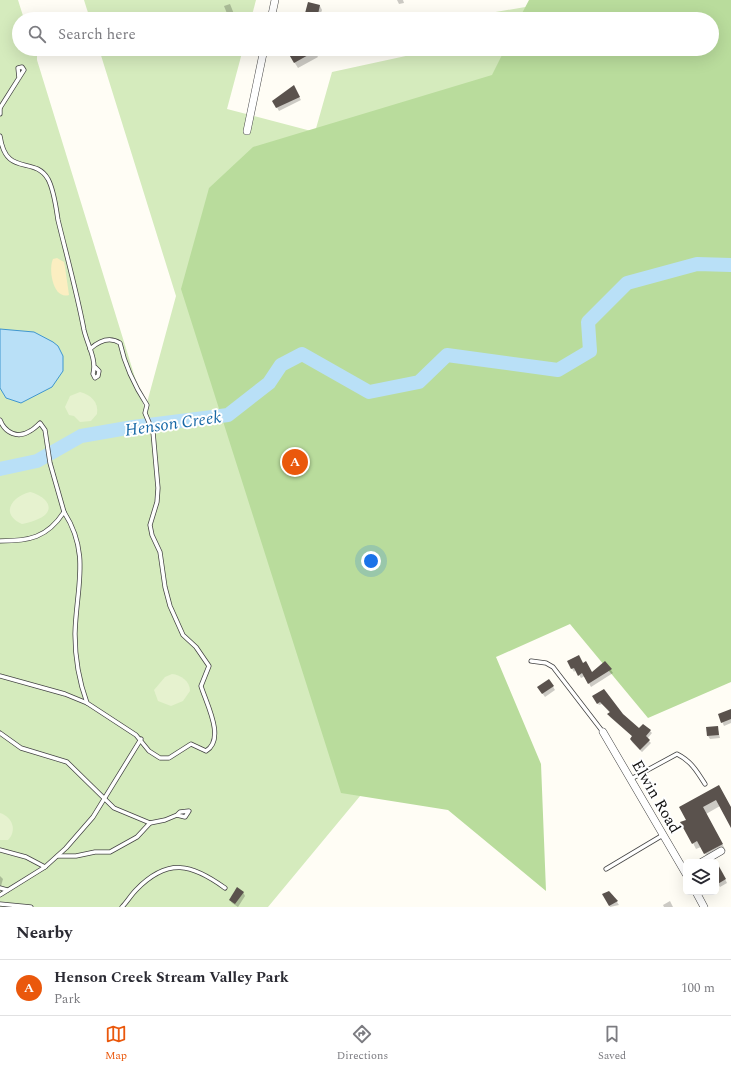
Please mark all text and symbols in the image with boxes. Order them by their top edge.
search box [12,12,719,56]
icon: search [26,23,48,45]
text: Search here [58,23,136,46]
water label: Henson Creek [123,404,223,444]
pin: A [282,447,308,477]
your location [361,551,381,571]
street label: Elwin Road [625,755,687,838]
map controls [683,859,719,895]
button: layers [683,859,719,895]
text: Nearby [16,920,72,946]
text: Henson Creek Stream Valley Park [54,966,289,989]
text: A [24,978,34,998]
text: 100 m [681,978,715,998]
text: Park [54,989,81,1009]
tab: Map [105,1023,127,1064]
tab: Directions [337,1023,388,1064]
tab: Saved [598,1023,626,1064]

